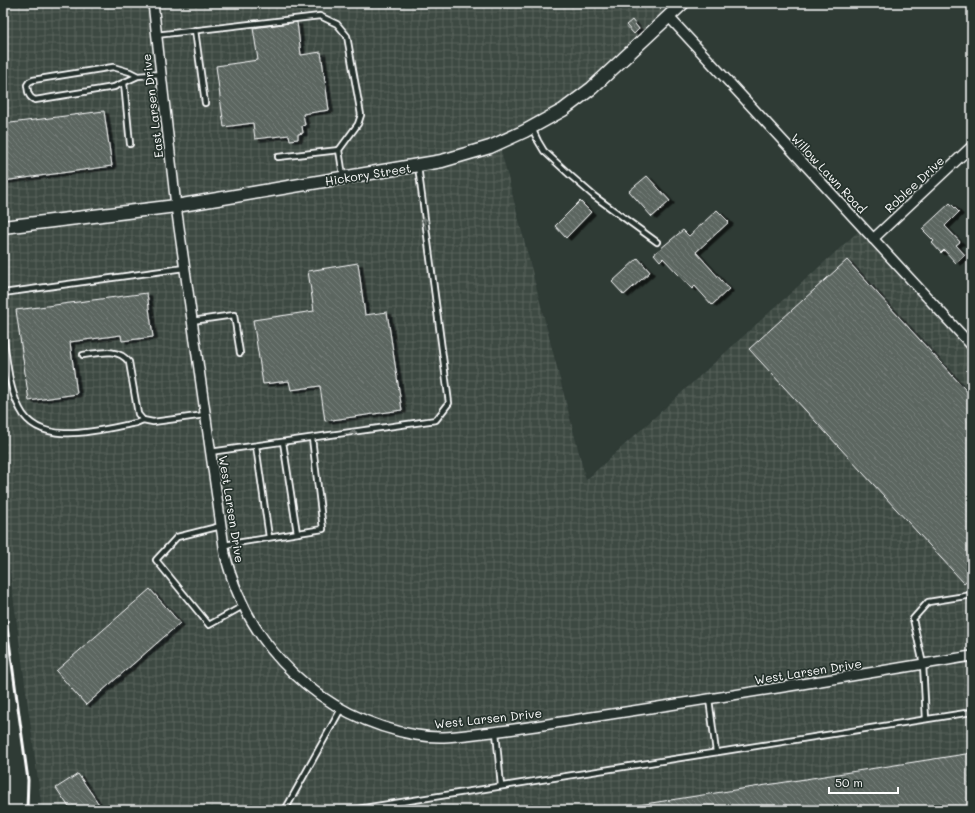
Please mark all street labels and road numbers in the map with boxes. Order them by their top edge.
street label: East Larsen Drive [138,53,166,159]
street label: Willow Lawn Road [788,130,871,217]
street label: Roblee Drive [881,152,947,216]
street label: Hickory Street [324,159,412,189]
street label: West Larsen Drive [216,454,248,564]
street label: West Larsen Drive [753,655,863,687]
street label: West Larsen Drive [433,704,543,732]

